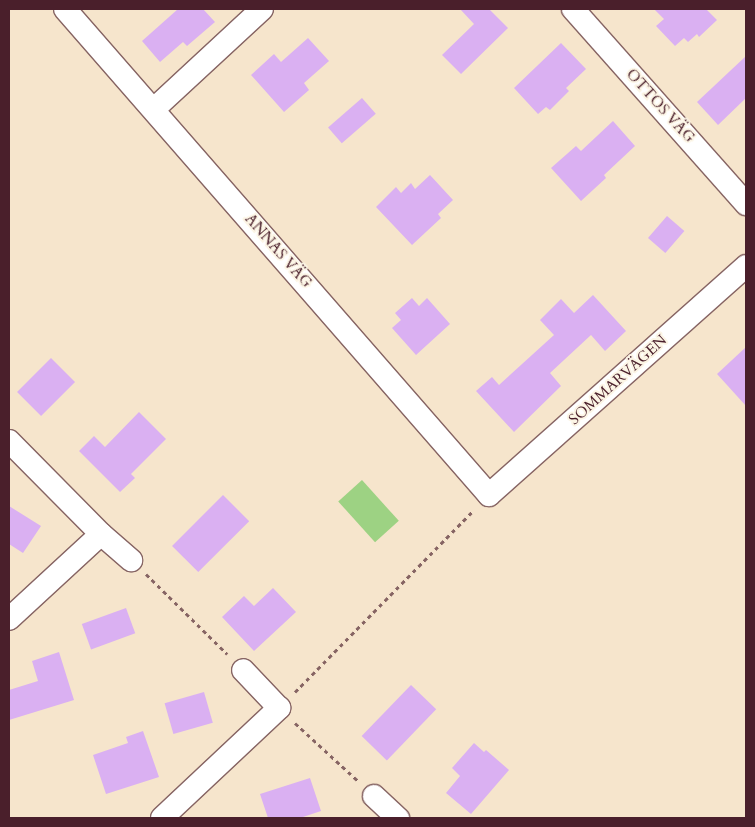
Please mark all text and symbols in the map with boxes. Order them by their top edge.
street label: OTTOS VÄG [622,65,698,147]
street label: ANNAS VÄG [241,210,315,292]
street label: SOMMARVÄGEN [565,331,671,429]

